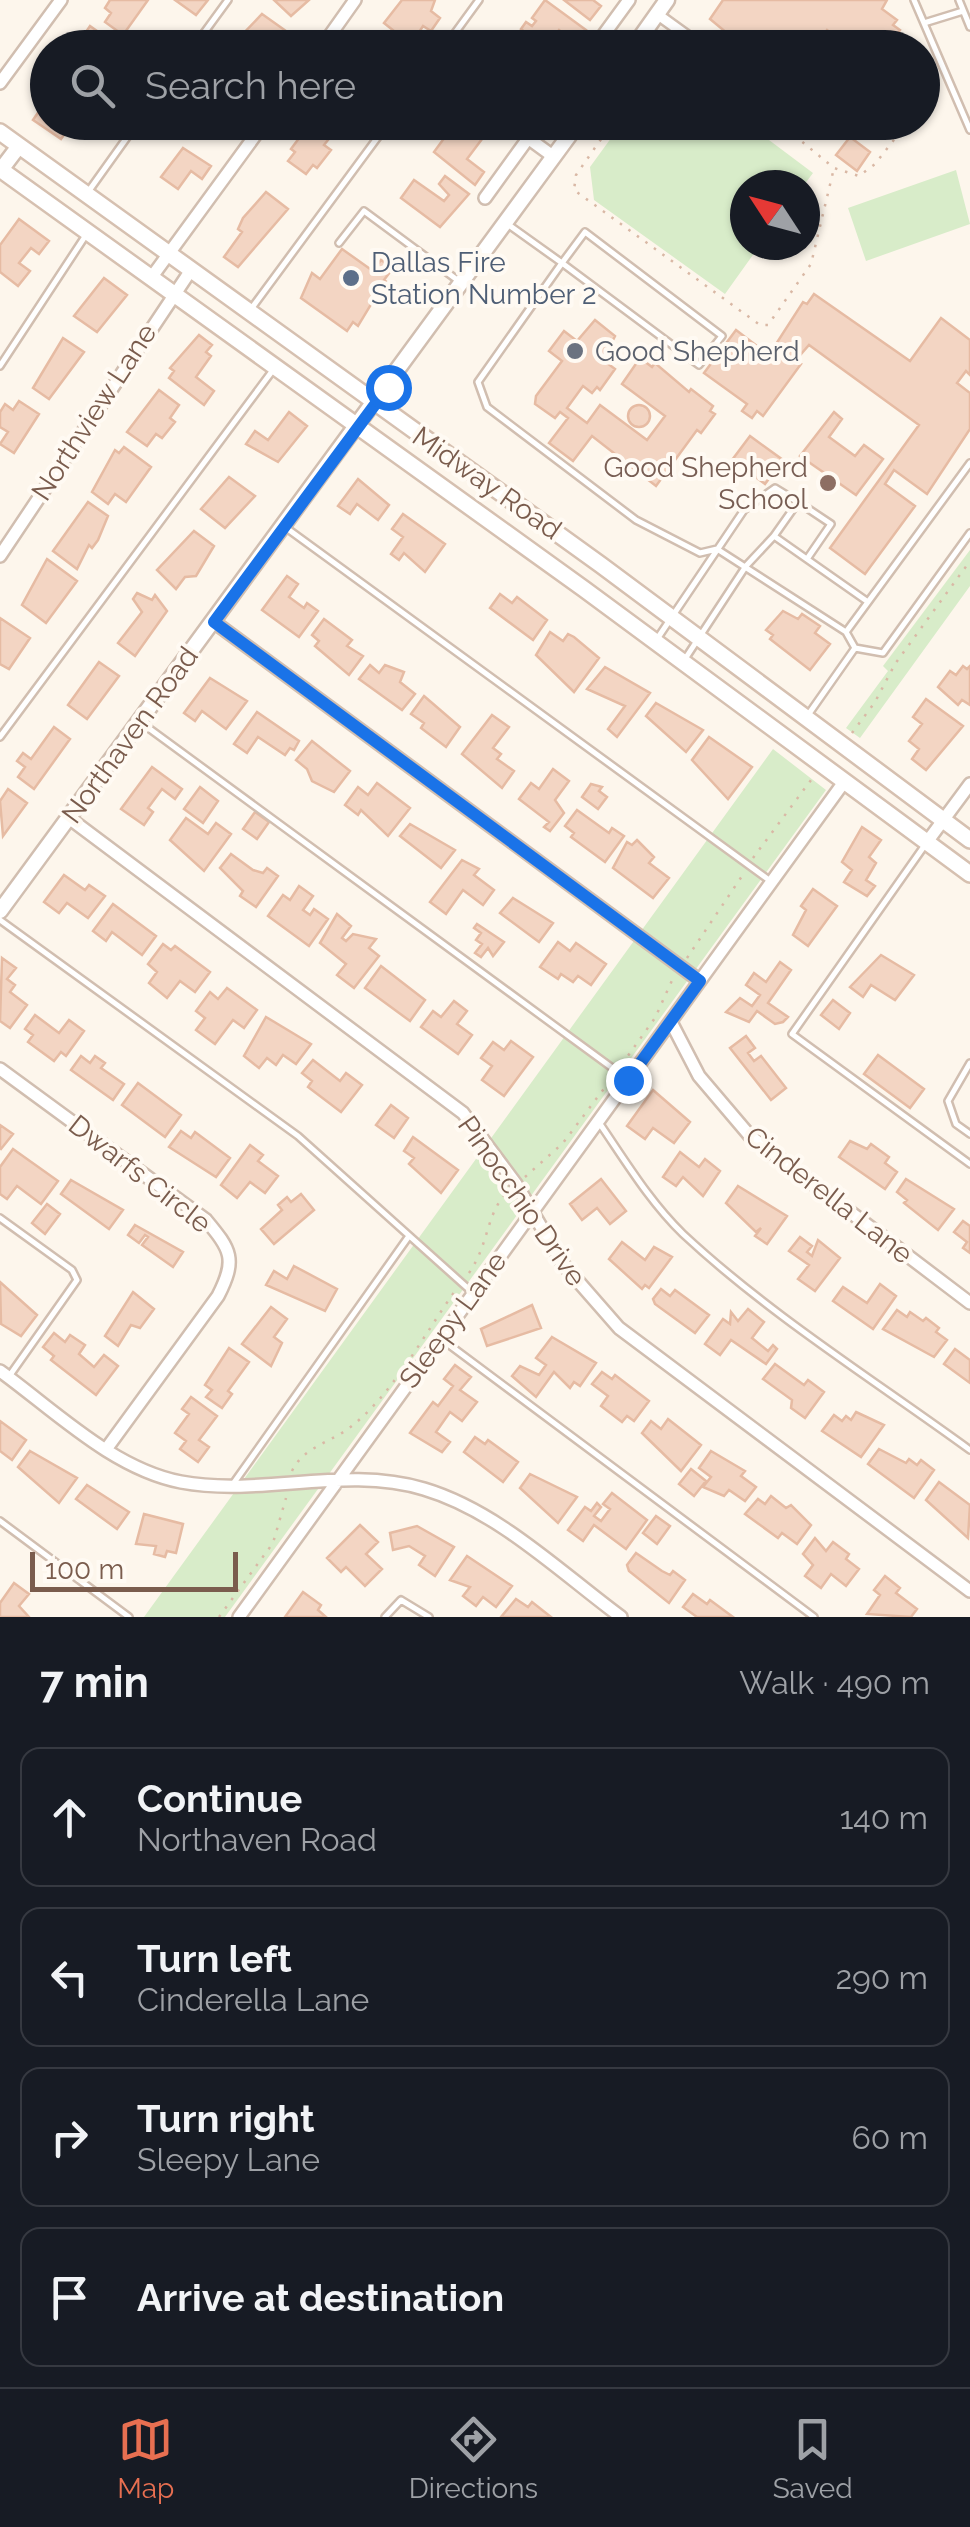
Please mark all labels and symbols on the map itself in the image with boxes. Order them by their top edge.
north arrow [730,170,820,260]
place label: Dallas Fire Station Number 2 [371,246,596,311]
marker: Dallas Fire Station Number 2 [340,267,362,289]
street label: Northview Lane [25,318,163,506]
place label: Good Shepherd [595,335,800,368]
marker: Good Shepherd [564,340,586,362]
route start [366,365,412,411]
street label: Midway Road [406,420,568,546]
place label: Good Shepherd School [603,451,808,516]
marker: Good Shepherd School [817,472,839,494]
street label: Northaven Road [55,640,205,830]
route end [606,1058,652,1104]
street label: Dwarfs Circle [62,1108,218,1240]
street label: Pinocchio Drive [451,1110,593,1292]
street label: Cinderella Lane [739,1119,919,1271]
street label: Sleepy Lane [393,1246,513,1394]
scale bar [30,1547,238,1592]

